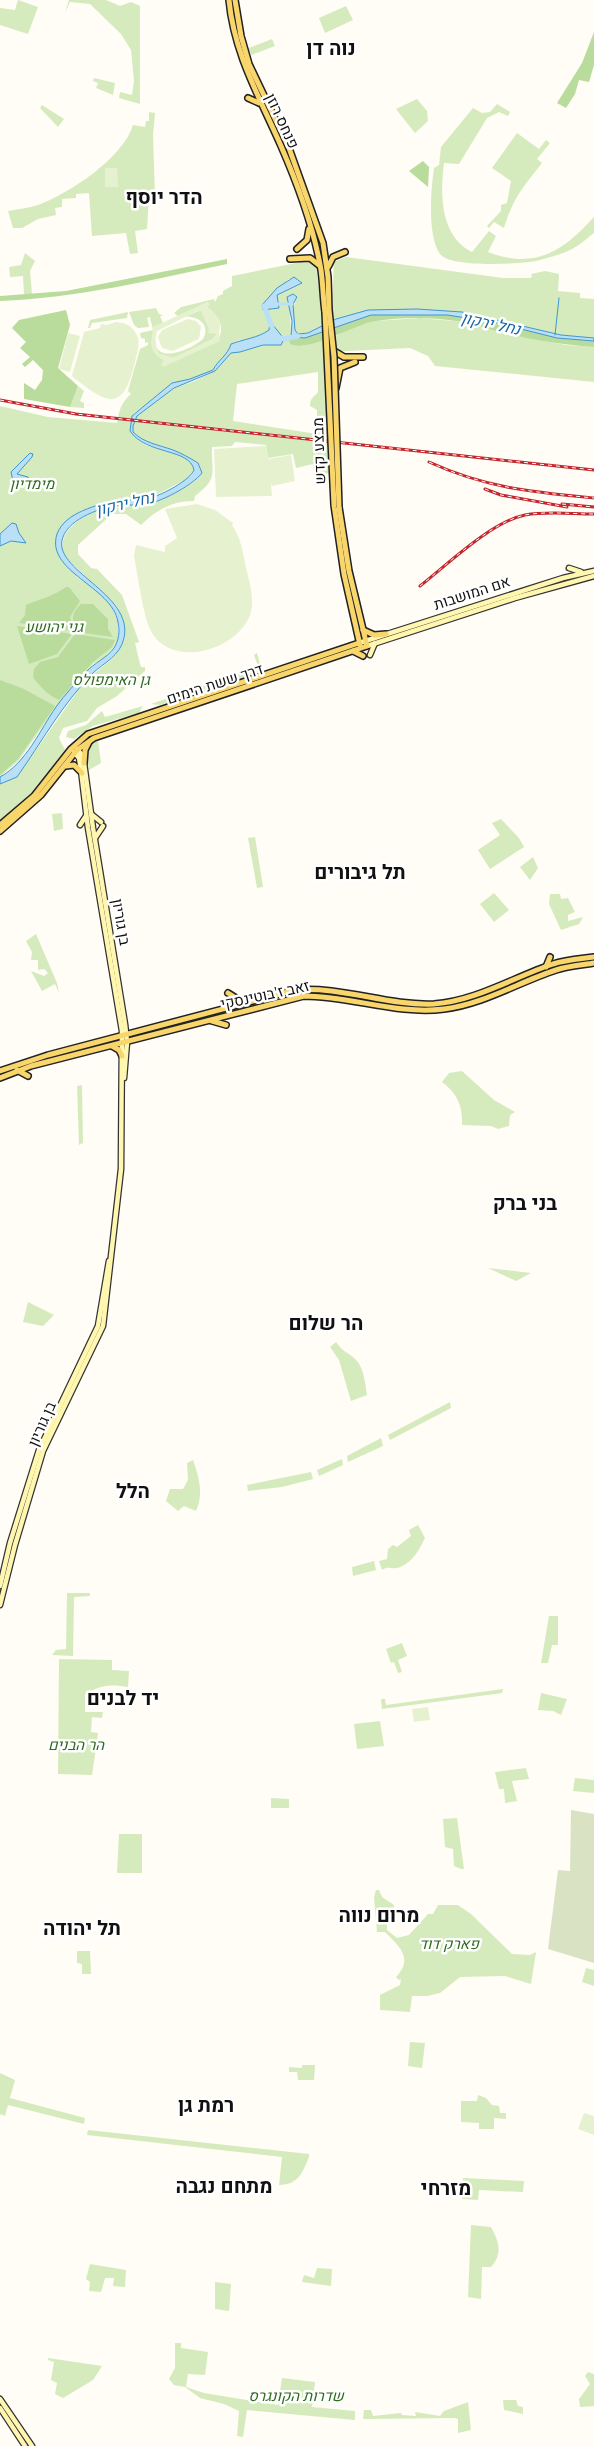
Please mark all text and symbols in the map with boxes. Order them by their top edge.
district label: נוה דן [306,36,356,60]
street label: פנחס רוזן [261,91,303,151]
district label: הדר יוסף [125,185,203,209]
water label: נחל ירקון [460,308,523,339]
street label: מבצע קדש [309,417,329,485]
park label: מימדיון [10,475,56,493]
water label: נחל ירקון [94,487,158,519]
street label: אם המושבות [432,572,512,614]
park label: גני יהושע [25,618,84,636]
street label: דרך ששת הימים [165,660,266,708]
park label: גן האימפולס [72,671,151,689]
district label: תל גיבורים [314,860,406,884]
street label: בן גוריון [108,897,134,947]
street label: זאב ז'בוטינסקי [219,977,311,1013]
district label: בני ברק [493,1191,557,1215]
district label: הר שלום [289,1311,363,1335]
street label: בן גוריון [24,1399,60,1449]
district label: הלל [116,1479,150,1503]
district label: יד לבנים [87,1686,159,1710]
park label: הר הבנים [48,1736,105,1754]
district label: מרום נווה [339,1903,419,1927]
district label: תל יהודה [43,1916,121,1940]
park label: פארק דוד [419,1935,480,1953]
district label: רמת גן [178,2093,234,2117]
district label: מתחם נגבה [176,2174,272,2198]
district label: מזרחי [421,2176,471,2200]
park label: שדרות הקונגרס [248,2387,345,2405]

